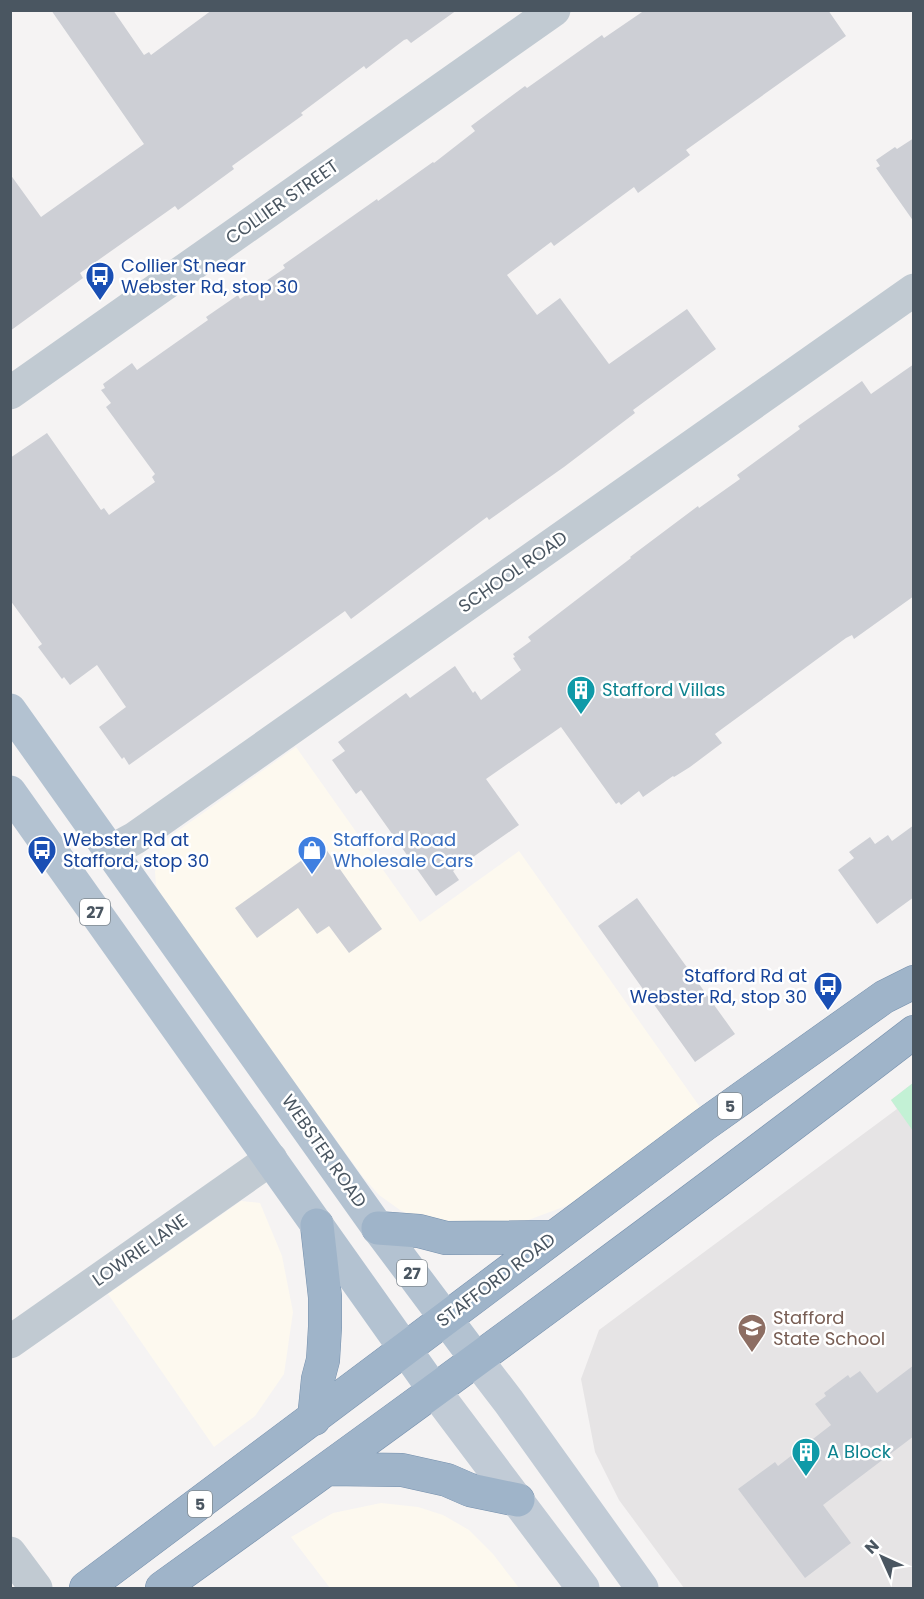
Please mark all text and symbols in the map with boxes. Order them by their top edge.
street label: COLLIER STREET [220,153,343,250]
place label: Collier St near Webster Rd, stop 30 [121,253,298,299]
bus stop icon: Collier St near Webster Rd, stop 30 [84,260,116,302]
street label: SCHOOL ROAD [453,525,572,618]
building icon: Stafford Villas [565,674,597,716]
place label: Stafford Villas [602,677,725,702]
place label: Webster Rd at Stafford, stop 30 [63,827,209,873]
place label: Stafford Road Wholesale Cars [333,827,473,873]
bus stop icon: Webster Rd at Stafford, stop 30 [26,834,58,876]
shop icon: Stafford Road Wholesale Cars [296,834,328,876]
road number: 27 [80,899,110,925]
place label: Stafford Rd at Webster Rd, stop 30 [630,963,807,1009]
bus stop icon: Stafford Rd at Webster Rd, stop 30 [812,970,844,1012]
street label: WEBSTER ROAD [276,1089,373,1212]
road number: 5 [718,1093,742,1119]
street label: LOWRIE LANE [87,1208,192,1292]
street label: STAFFORD ROAD [431,1227,560,1333]
road number: 27 [397,1260,427,1286]
place label: Stafford State School [773,1305,885,1351]
school or university icon: Stafford State School [736,1312,768,1354]
building icon: A Block [790,1436,822,1478]
place label: A Block [827,1439,892,1464]
road number: 5 [188,1491,212,1517]
north arrow [852,1527,912,1587]
text: N [859,1534,884,1559]

